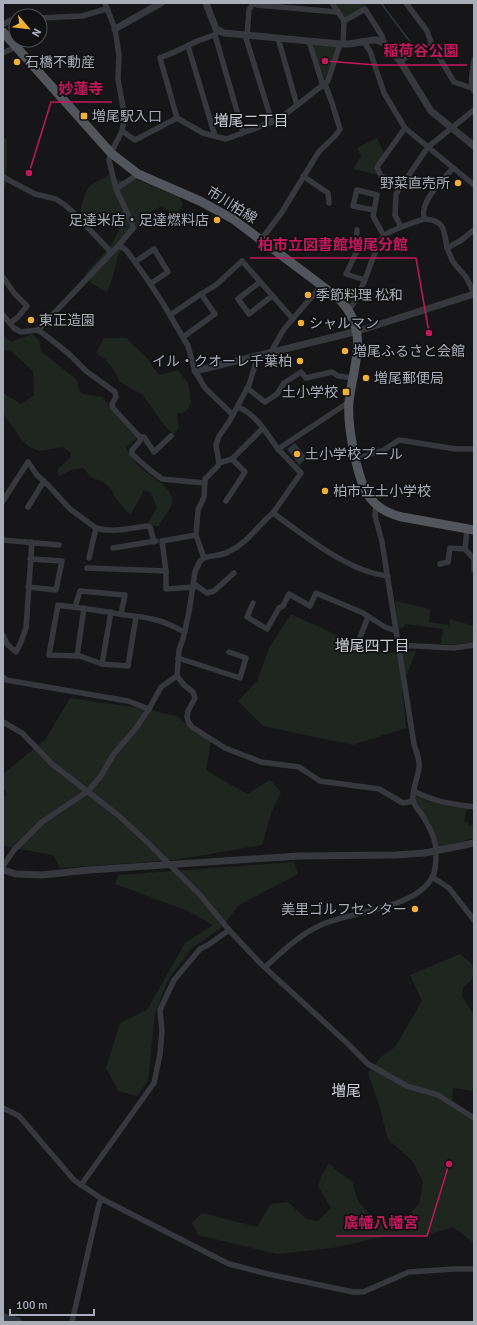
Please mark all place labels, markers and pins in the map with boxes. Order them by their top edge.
callout: 稲荷谷公園 [376,38,467,65]
place label: 石橋不動産 [25,54,95,71]
marker: 石橋不動産 [12,57,22,67]
callout: 妙蓮寺 [51,75,112,102]
place label: 増尾駅入口 [92,108,162,125]
marker: 増尾駅入口 [79,111,89,121]
place label: 野菜直売所 [380,175,450,192]
marker: 野菜直売所 [453,178,463,188]
place label: 足達米店・足達燃料店 [69,212,209,229]
marker: 足達米店・足達燃料店 [212,215,222,225]
callout: 柏市立図書館増尾分館 [250,231,416,258]
place label: 季節料理 松和 [316,287,403,304]
marker: 季節料理 松和 [303,290,313,300]
place label: 東正造園 [39,312,95,329]
marker: 東正造園 [26,315,36,325]
place label: シャルマン [309,315,379,332]
marker: シャルマン [296,318,306,328]
place label: 増尾ふるさと会館 [353,343,465,360]
marker: 増尾ふるさと会館 [340,346,350,356]
place label: イル・クオーレ千葉柏 [152,353,292,370]
marker: イル・クオーレ千葉柏 [295,356,305,366]
place label: 増尾郵便局 [374,370,444,387]
marker: 増尾郵便局 [361,373,371,383]
place label: 土小学校 [282,384,338,401]
marker: 土小学校 [341,387,351,397]
place label: 土小学校プール [305,446,403,463]
marker: 土小学校プール [292,449,302,459]
place label: 柏市立土小学校 [333,483,431,500]
marker: 柏市立土小学校 [320,486,330,496]
place label: 美里ゴルフセンター [281,901,407,918]
marker: 美里ゴルフセンター [410,904,420,914]
callout: 廣幡八幡宮 [336,1209,427,1236]

